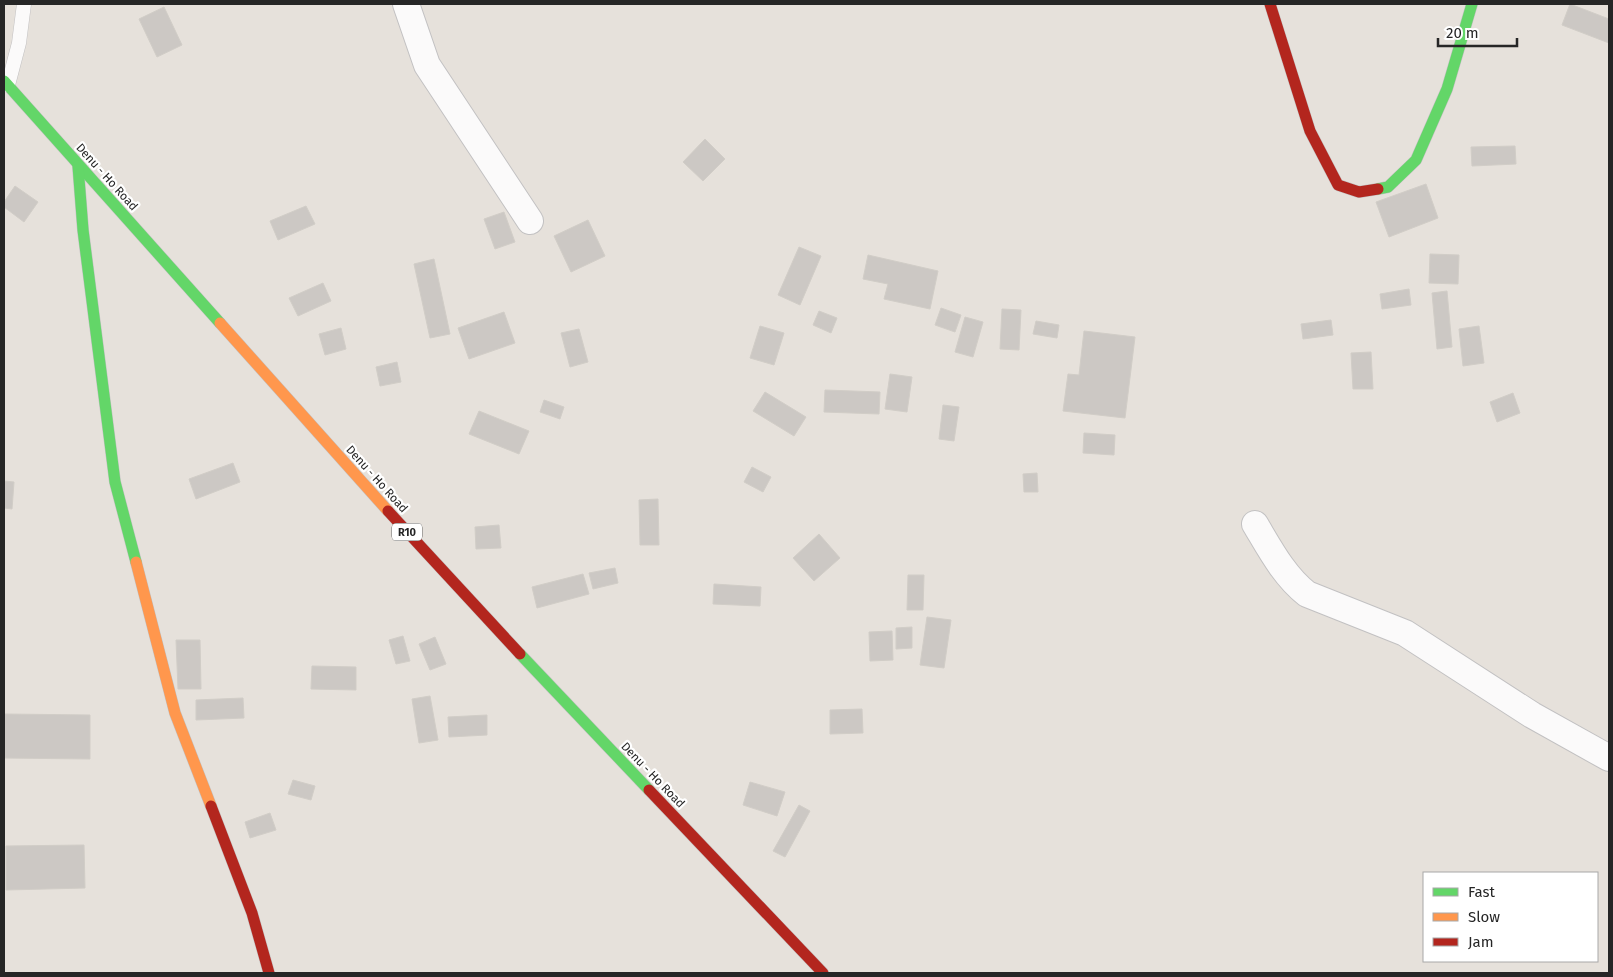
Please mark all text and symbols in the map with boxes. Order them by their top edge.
scale bar [1438,15,1517,47]
text: 20 m [1446,24,1479,42]
street label: Denu - Ho Road [73,141,141,213]
street label: Denu - Ho Road [343,443,411,515]
road number: R10 [392,524,422,540]
street label: Denu - Ho Road [618,739,688,811]
legend [1423,872,1598,962]
text: Fast [1468,883,1495,901]
text: Slow [1468,908,1500,926]
text: Jam [1468,933,1494,951]

